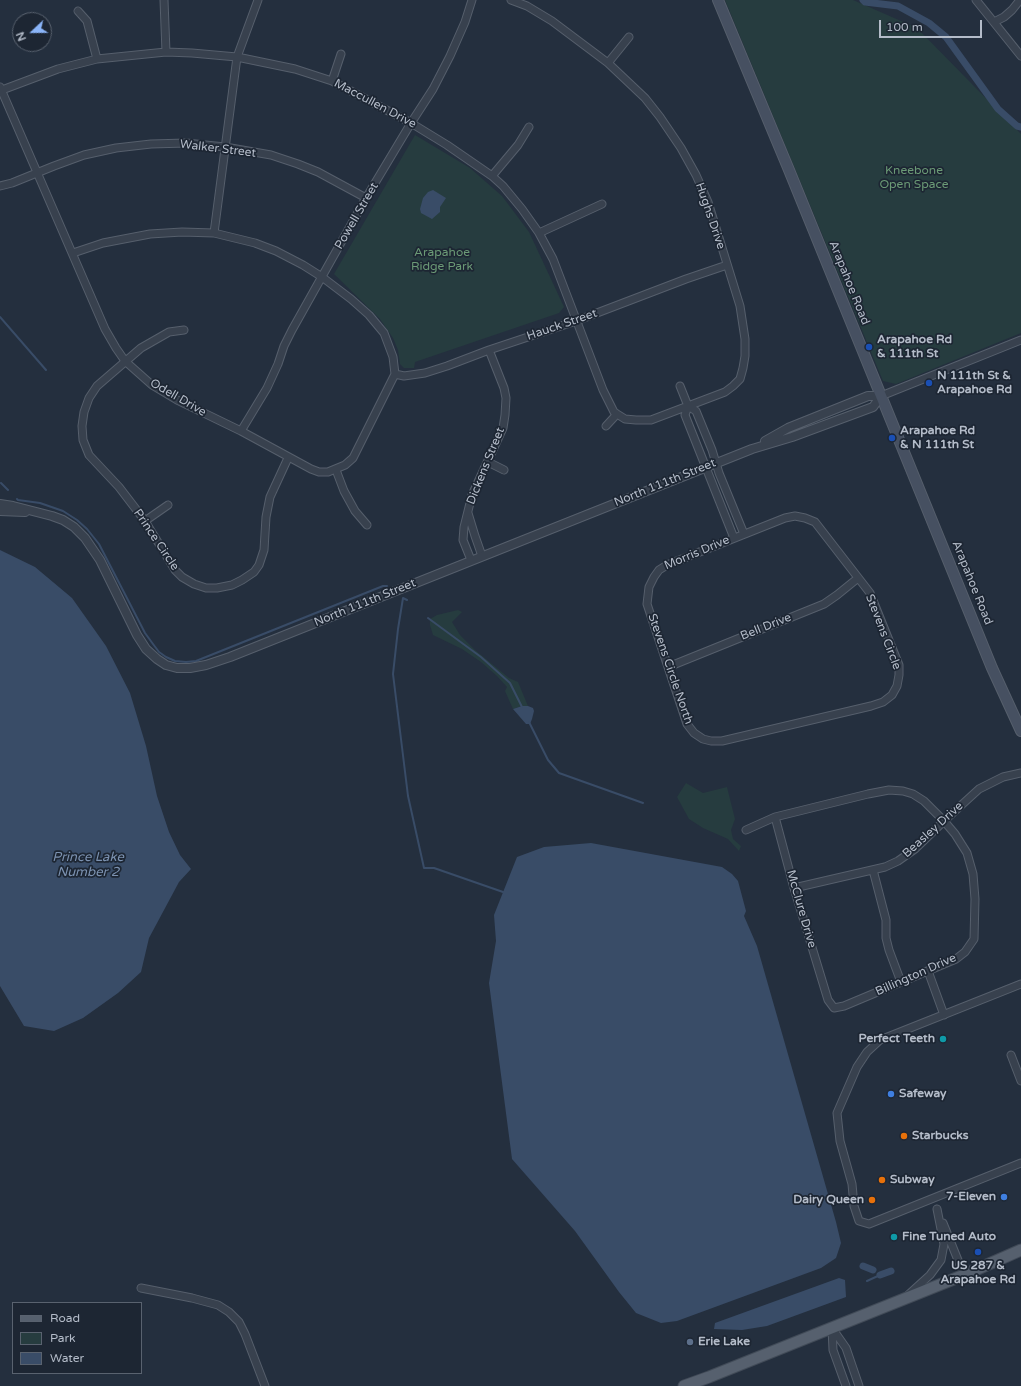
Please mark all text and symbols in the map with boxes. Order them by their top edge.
north arrow [12,12,52,52]
scale bar [881,12,984,38]
text: 100 m [886,20,923,34]
text: N [14,30,29,43]
street label: Maccullen Drive [331,76,419,132]
street label: Walker Street [179,137,257,161]
park label: Kneebone Open Space [879,164,949,192]
street label: Powell Street [332,180,382,252]
street label: Hughs Drive [692,181,728,251]
street label: Arapahoe Road [826,239,872,327]
park label: Arapahoe Ridge Park [411,246,473,274]
street label: Hauck Street [525,306,599,344]
place label: Arapahoe Rd & 111th St [877,333,952,361]
marker: Arapahoe Rd & 111th St [864,342,874,352]
place label: N 111th St & Arapahoe Rd [937,369,1012,397]
street label: Odell Drive [147,376,209,420]
marker: N 111th St & Arapahoe Rd [924,378,934,388]
place label: Arapahoe Rd & N 111th St [900,424,975,452]
street label: Dickens Street [464,425,508,507]
marker: Arapahoe Rd & N 111th St [887,433,897,443]
street label: North 111th Street [612,456,718,510]
street label: Prince Circle [130,507,182,573]
street label: Morris Drive [662,533,732,573]
street label: Arapahoe Road [949,539,995,627]
street label: North 111th Street [312,576,418,630]
street label: Stevens Circle [862,592,904,672]
street label: Bell Drive [738,610,794,644]
street label: Stevens Circle North [644,612,696,726]
street label: Beasley Drive [900,799,966,861]
water label: Prince Lake Number 2 [52,850,124,881]
street label: McClure Drive [783,868,819,950]
street label: Billington Drive [873,951,959,999]
place label: Perfect Teeth [859,1032,935,1046]
marker: Perfect Teeth [938,1034,948,1044]
place label: Safeway [899,1087,946,1101]
marker: Safeway [886,1089,896,1099]
place label: Starbucks [912,1129,969,1143]
marker: Starbucks [899,1131,909,1141]
place label: Subway [890,1173,935,1187]
marker: Subway [877,1175,887,1185]
place label: 7-Eleven [946,1190,996,1204]
marker: 7-Eleven [999,1192,1009,1202]
place label: Dairy Queen [793,1193,864,1207]
marker: Dairy Queen [867,1195,877,1205]
place label: Fine Tuned Auto [902,1230,996,1244]
marker: Fine Tuned Auto [889,1232,899,1242]
marker: US 287 & Arapahoe Rd [973,1247,983,1257]
place label: US 287 & Arapahoe Rd [940,1259,1016,1287]
legend [12,1302,142,1374]
text: Road [50,1311,80,1325]
text: Park [50,1331,76,1345]
place label: Erie Lake [698,1335,750,1349]
marker: Erie Lake [685,1337,695,1347]
text: Water [50,1351,84,1365]

